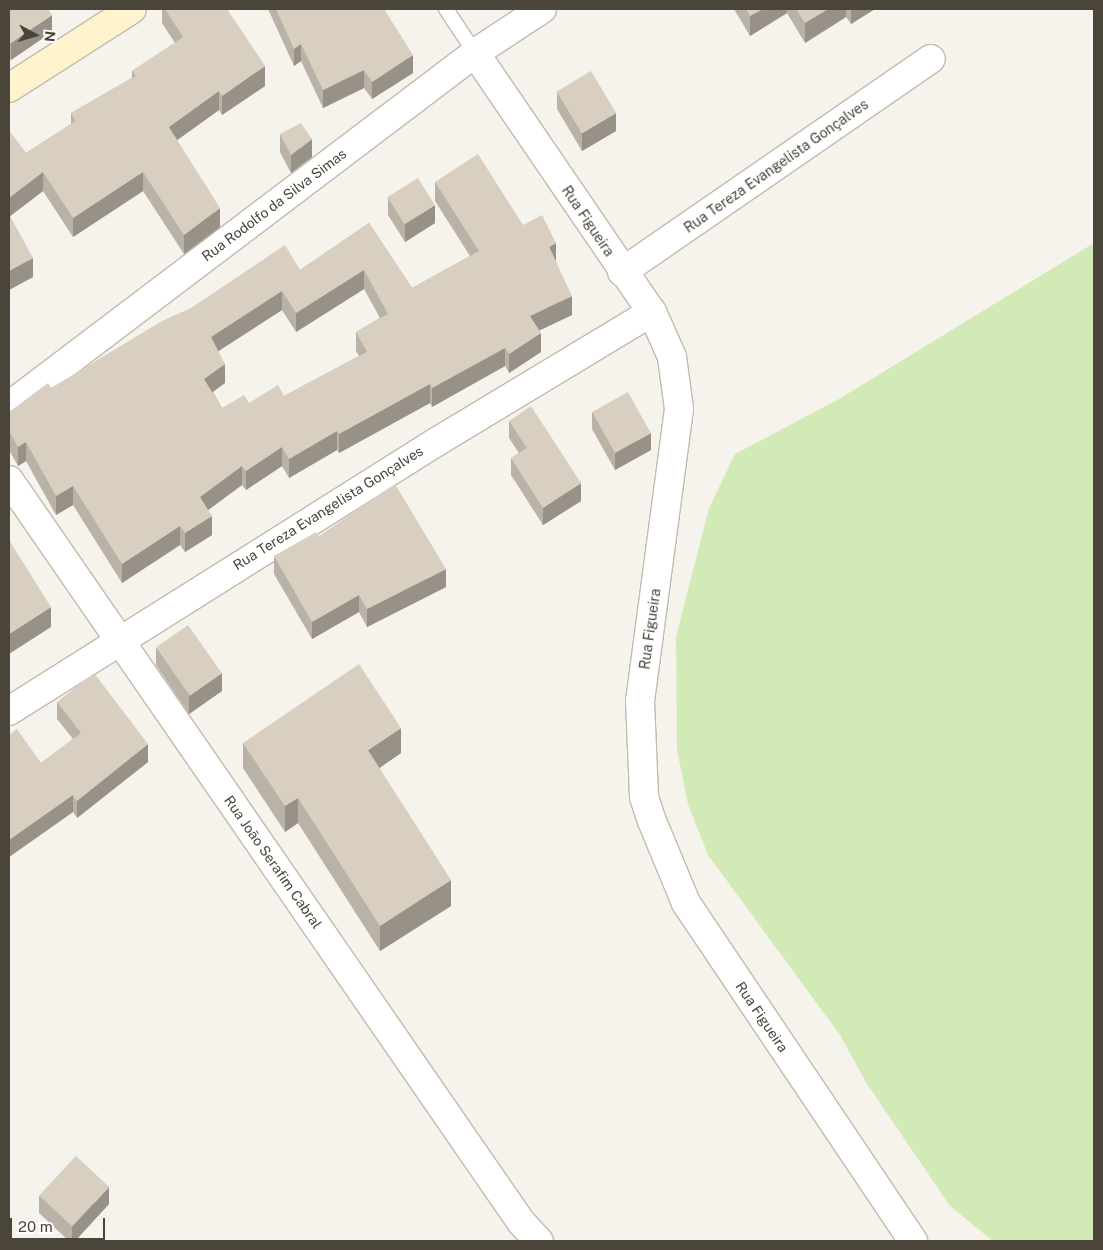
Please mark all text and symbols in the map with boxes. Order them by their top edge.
north arrow [10,10,60,60]
text: N [41,30,58,43]
street label: Rua Tereza Evangelista Gonçalves [681,96,871,236]
street label: Rua Rodolfo da Silva Simas [198,145,350,265]
street label: Rua Figueira [558,183,618,259]
street label: Rua Tereza Evangelista Gonçalves [230,442,426,574]
street label: Rua Figueira [636,587,664,671]
street label: Rua João Serafim Cabral [221,792,325,932]
street label: Rua Figueira [732,979,792,1055]
scale bar [12,1208,108,1240]
text: 20 m [18,1218,53,1235]

